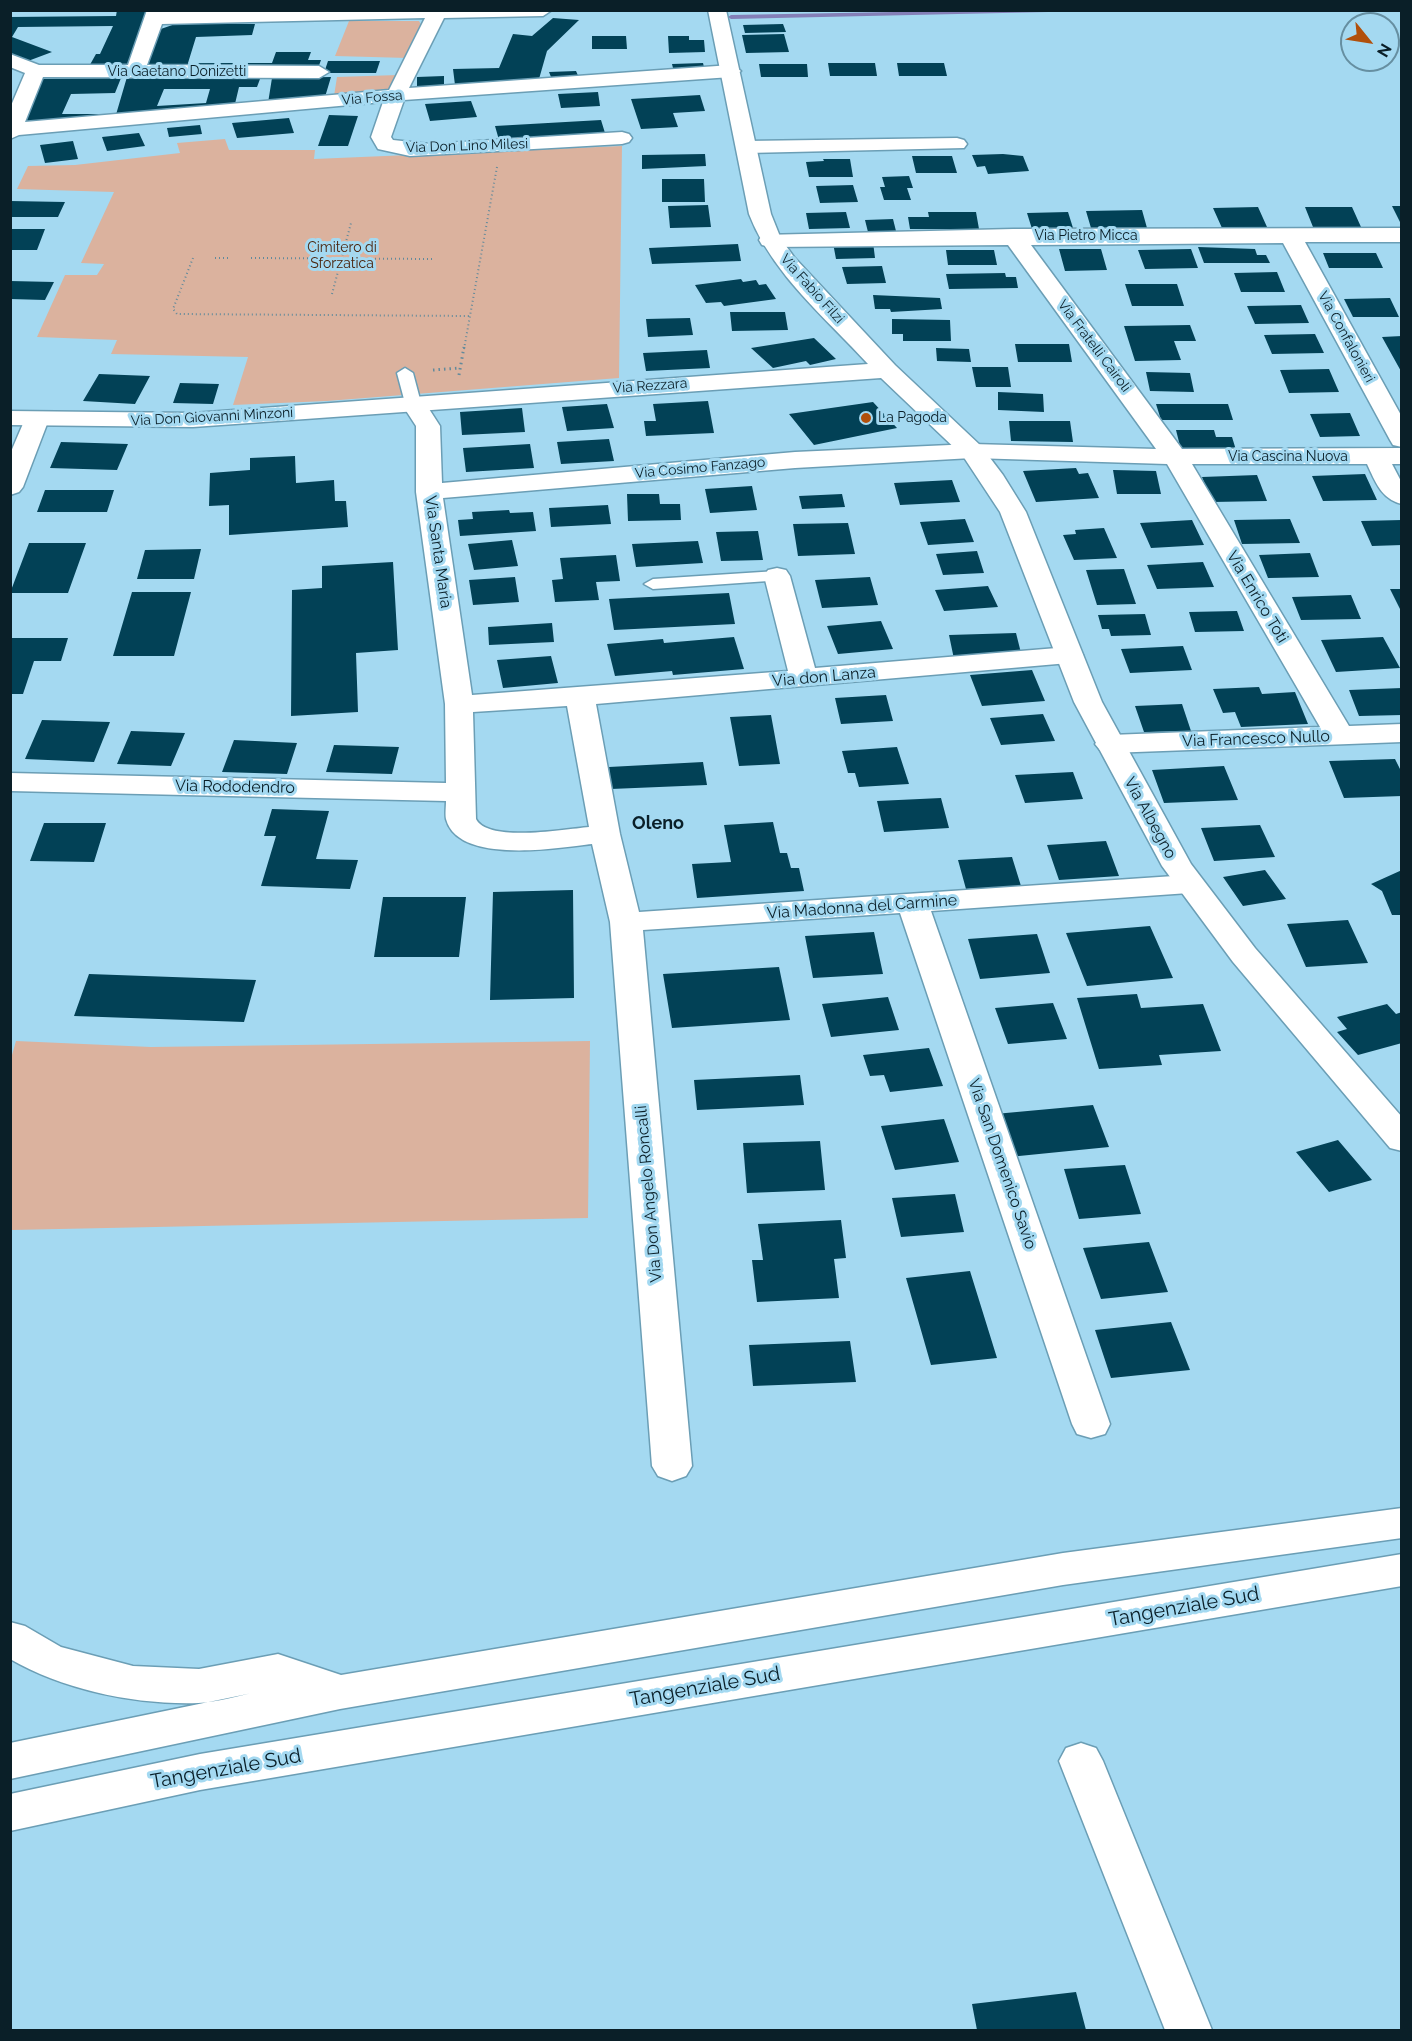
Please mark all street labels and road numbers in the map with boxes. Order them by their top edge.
street label: Via Gaetano Donizetti [108,64,246,80]
street label: Via Fossa [341,87,403,109]
street label: Via Don Lino Milesi [406,135,528,157]
street label: Via Pietro Micca [1034,228,1138,244]
street label: Via Fabio Filzi [777,251,847,327]
street label: Via Confalonieri [1314,289,1378,385]
street label: Via Fratelli Cairoli [1054,297,1134,395]
street label: Via Rezzara [612,375,688,397]
street label: Via Don Giovanni Minzoni [130,404,294,430]
street label: Via Cascina Nuova [1228,449,1348,465]
street label: Via Cosimo Fanzago [634,454,766,482]
street label: Via Santa Maria [421,494,455,610]
street label: Via Enrico Toti [1222,548,1292,646]
street label: Via don Lanza [771,663,877,691]
street label: Via Francesco Nullo [1182,727,1330,751]
street label: Via Albegno [1120,774,1180,862]
street label: Via Rododendro [175,776,295,798]
street label: Via Madonna del Carmine [766,891,958,923]
street label: Via San Domenico Savio [964,1076,1040,1252]
street label: Via Don Angelo Roncalli [632,1105,666,1283]
street label: Tangenziale Sud [1107,1582,1261,1632]
street label: Tangenziale Sud [628,1662,782,1712]
street label: Tangenziale Sud [149,1744,303,1794]

